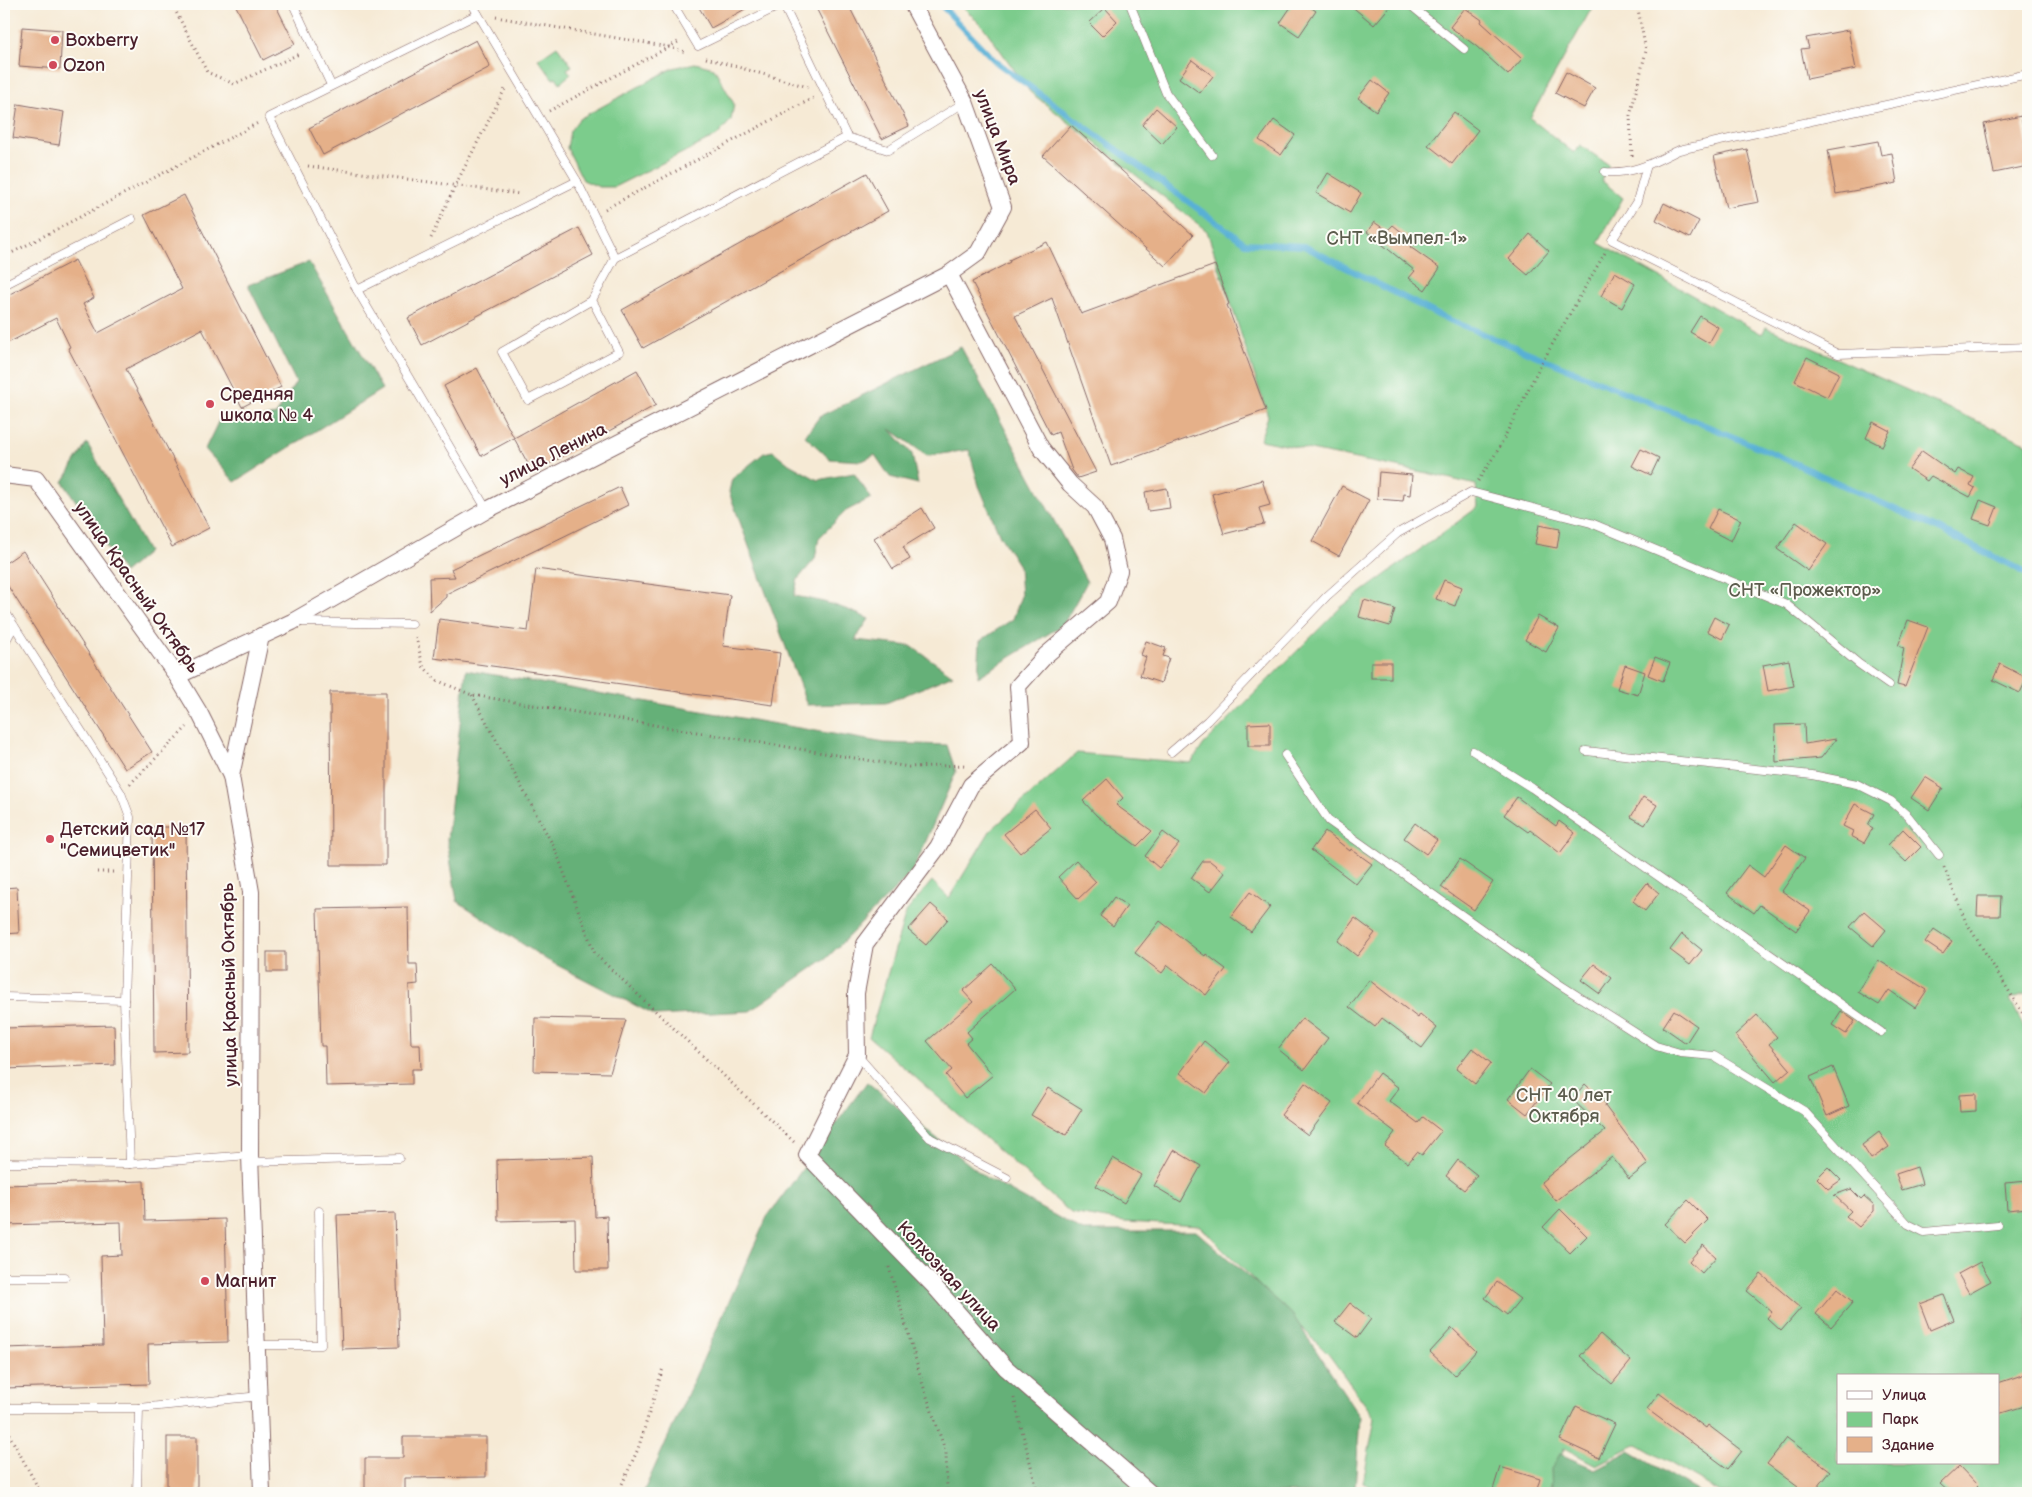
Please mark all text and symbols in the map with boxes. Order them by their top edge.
place label: Boxberry [65,30,139,51]
marker: Boxberry [49,34,61,46]
place label: Ozon [63,55,105,76]
marker: Ozon [47,59,59,71]
street label: улица Мира [970,86,1025,188]
park label: СНТ «Вымпел-1» [1327,228,1467,249]
place label: Средняя школа № 4 [220,384,313,426]
marker: Средняя школа № 4 [204,398,216,410]
street label: улица Ленина [496,418,611,490]
street label: улица Красный Октябрь [69,498,204,677]
park label: СНТ «Прожектор» [1729,580,1881,601]
place label: Детский сад №17 "Семицветик" [60,819,205,861]
marker: Детский сад №17 "Семицветик" [44,833,56,845]
street label: улица Красный Октябрь [217,883,242,1087]
park label: СНТ 40 лет Октября [1516,1085,1613,1127]
street label: Колхозная улица [892,1217,1005,1336]
place label: Магнит [215,1271,277,1292]
marker: Магнит [199,1275,211,1287]
legend [1837,1374,2000,1464]
text: Улица [1882,1386,1927,1405]
text: Парк [1882,1410,1919,1429]
text: Здание [1882,1436,1934,1455]

